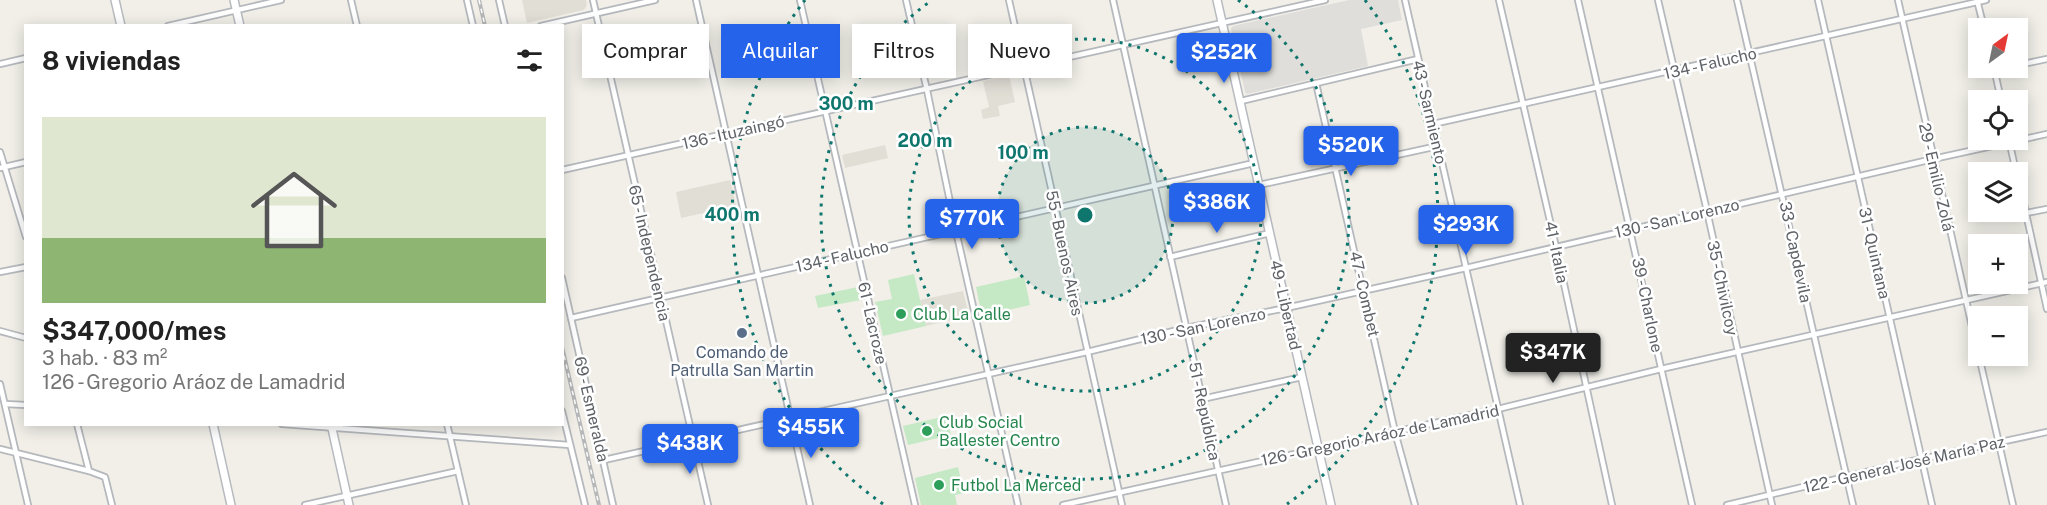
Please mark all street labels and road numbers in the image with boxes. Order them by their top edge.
street label: 134 - Falucho [1662,44,1759,83]
street label: 43 - Sarmiento [1408,58,1451,166]
street label: 136 - Ituzaingó [680,111,786,153]
street label: 29 - Emilio Zolá [1915,121,1958,233]
street label: 65 - Independencia [625,183,674,323]
street label: 55 - Buenos Aires [1042,189,1087,318]
street label: 130 - San Lorenzo [1613,195,1741,242]
street label: 33 - Capdevila [1776,200,1816,304]
street label: 31 - Quintana [1855,205,1894,301]
street label: 41 - Italia [1541,219,1572,285]
street label: 134 - Falucho [794,237,891,276]
street label: 35 - Chivilcoy [1703,239,1742,338]
street label: 47 - Combet [1345,249,1384,339]
street label: 39 - Charlone [1628,256,1667,354]
street label: 49 - Libertad [1266,258,1305,352]
street label: 61 - Lacroze [854,280,891,366]
street label: 130 - San Lorenzo [1139,304,1267,349]
street label: 69 - Esmeralda [570,355,613,464]
street label: 51 - República [1185,360,1224,462]
street label: 126 - Gregorio Aráoz de Lamadrid [1259,401,1501,470]
street label: 122 - General José María Paz [1802,432,2007,497]

